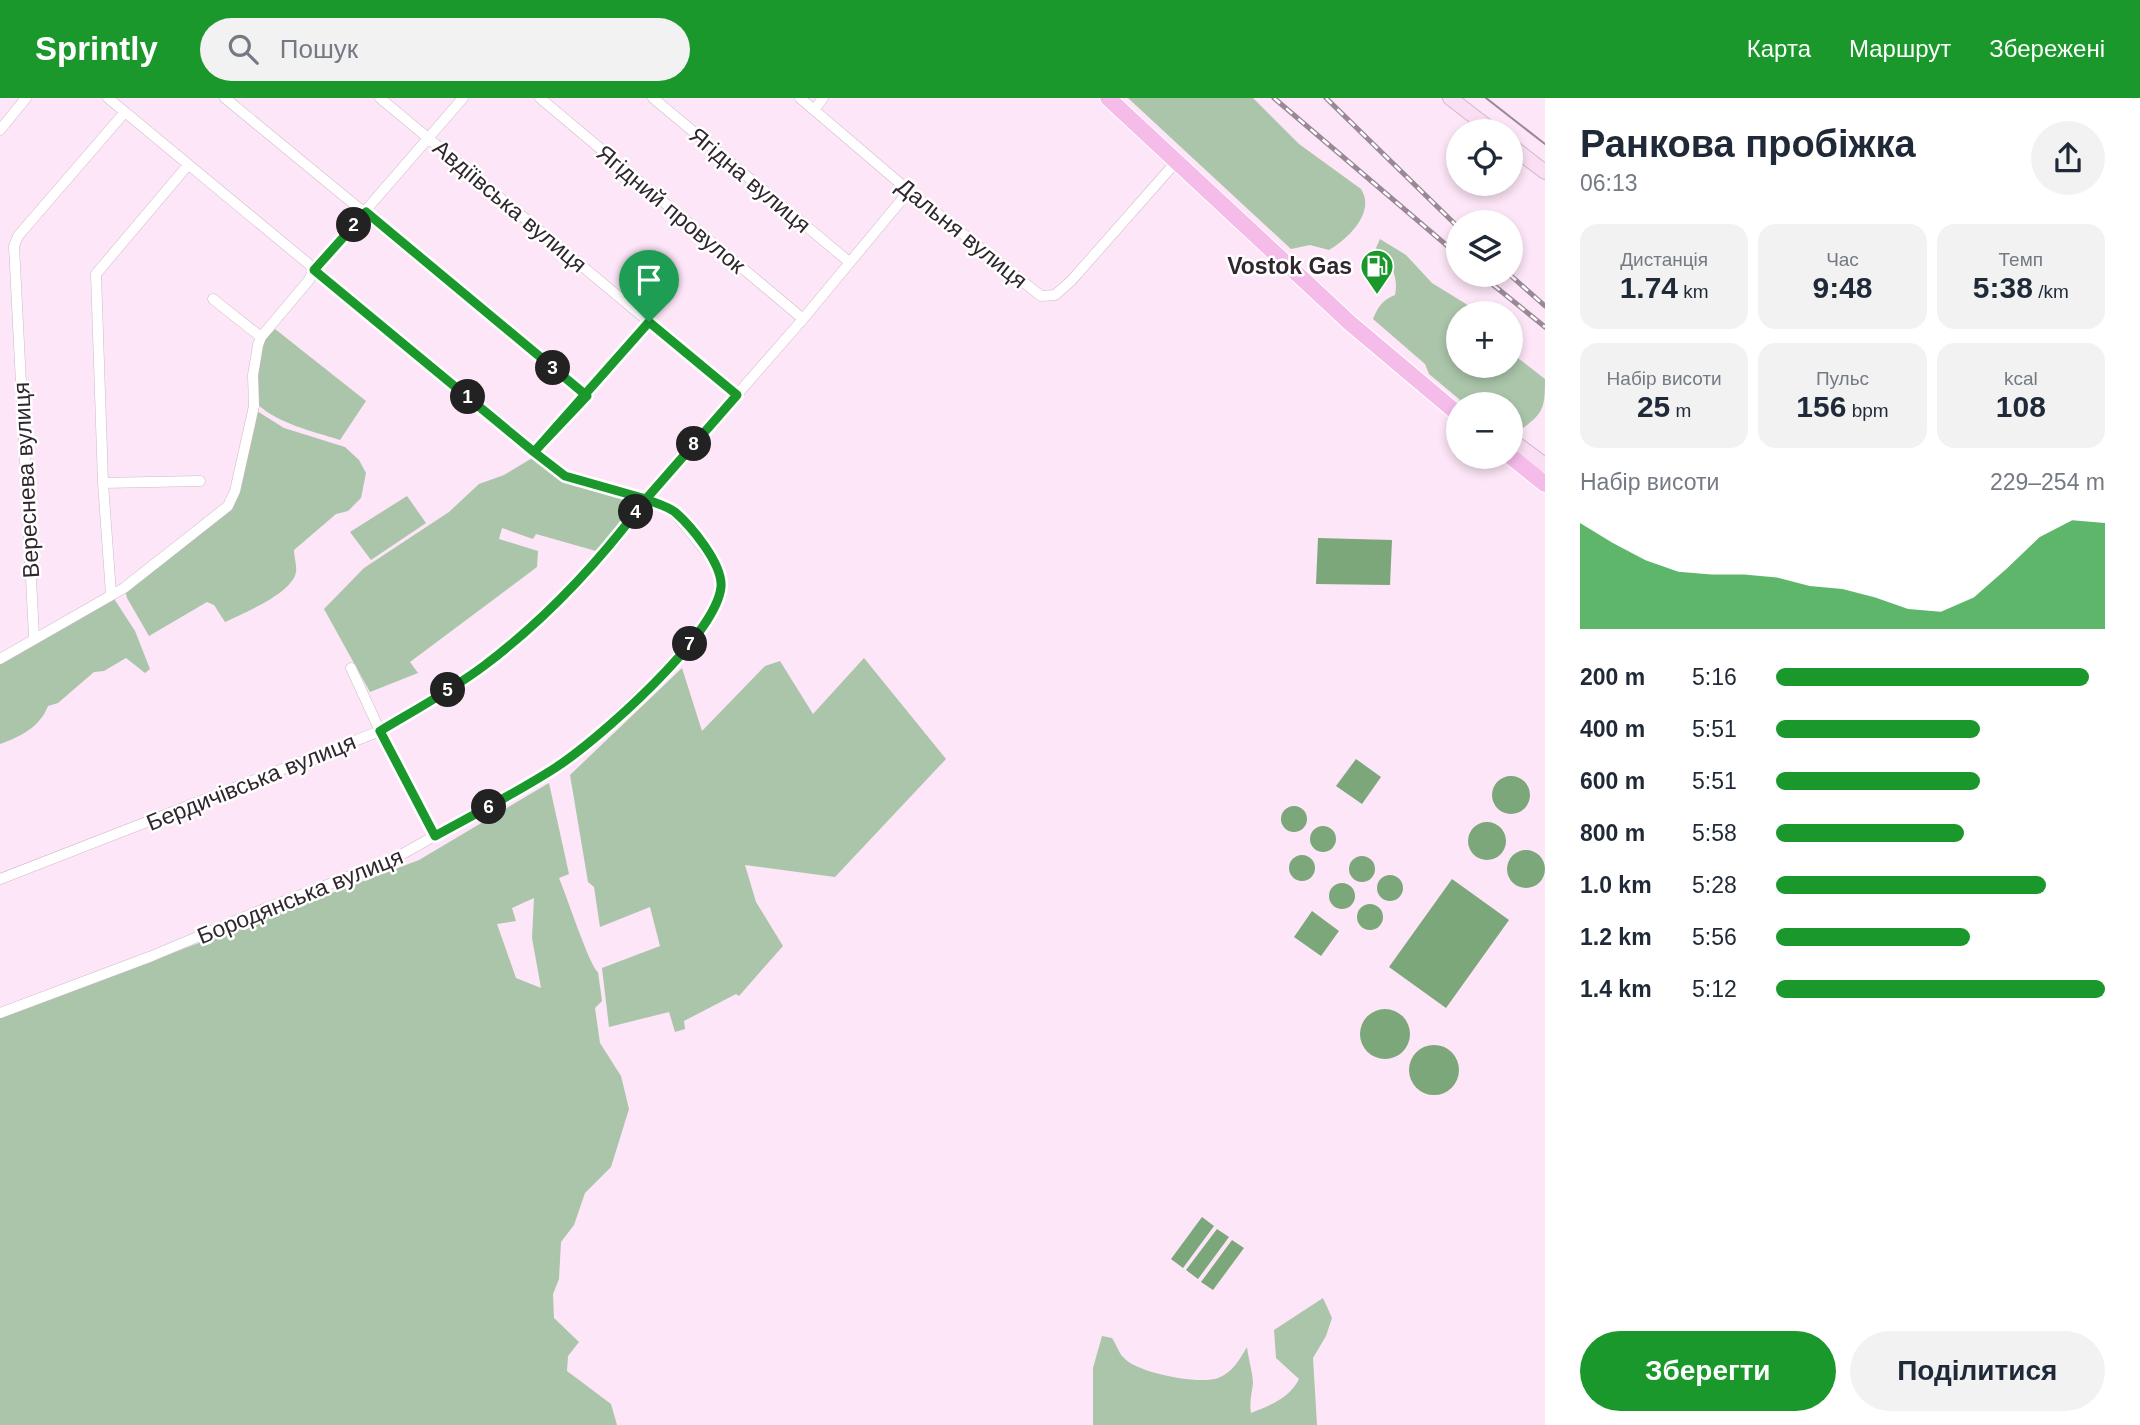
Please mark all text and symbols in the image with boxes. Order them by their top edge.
search box [200,18,690,81]
text: Sprintly [35,30,158,67]
icon: search [224,30,262,68]
text: Пошук [280,34,358,64]
text: Карта [1747,35,1811,62]
text: Маршрут [1849,35,1951,62]
text: Збережені [1989,35,2105,62]
map controls [1446,119,1523,469]
button: locate [1446,119,1523,196]
button: share [2031,121,2105,195]
street label: Ягідна вулиця [684,122,816,238]
text: Ранкова пробіжка [1580,123,1916,165]
street label: Авдіївська вулиця [428,134,592,278]
street label: Ягідний провулок [592,139,751,279]
text: 06:13 [1580,170,1638,196]
street label: Дальня вулиця [892,173,1032,293]
pin: 2 [336,208,372,242]
button: layers [1446,210,1523,287]
text: 2 [348,214,359,235]
fuel station icon: Vostok Gas [1358,247,1396,296]
text: Дистанція [1620,249,1708,270]
text: Час [1826,249,1859,270]
text: Темп [1999,249,2043,270]
pin [619,250,679,322]
place label: Vostok Gas [1227,253,1352,279]
icon: arrive [630,261,668,299]
text: 1.74 [1620,271,1678,304]
text: 9:48 [1812,271,1873,304]
text: 5:38 [1973,271,2033,304]
text: km [1678,281,1709,302]
text: /km [2033,281,2069,302]
button: + [1446,301,1523,378]
pin: 3 [536,350,570,386]
text: 3 [547,357,558,378]
text: Набір висоти [1607,368,1722,389]
text: Пульс [1816,368,1869,389]
text: kcal [2004,368,2038,389]
pin: 1 [450,380,486,414]
street label: Вереснева вулиця [8,381,44,579]
text: 1 [462,386,473,407]
text: 25 [1637,390,1670,423]
text: 156 [1796,390,1846,423]
text: 108 [1996,390,2046,423]
button: − [1446,392,1523,469]
text: m [1670,400,1691,421]
text: bpm [1846,400,1889,421]
pin: 8 [676,426,712,462]
text: 8 [688,433,699,454]
text: Набір висоти [1580,469,1719,495]
text: 229–254 m [1990,469,2105,495]
pin: 4 [618,494,654,530]
text: 4 [630,501,641,522]
pin: 7 [672,626,708,662]
text: 7 [684,633,695,654]
text: 200 m [1580,664,1645,690]
text: 5:16 [1692,664,1737,690]
pin: 5 [430,672,466,708]
text: 5 [442,679,453,700]
text: 400 m [1580,716,1645,742]
text: 5:51 [1692,716,1737,742]
street label: Бердичівська вулиця [143,728,359,836]
text: 600 m [1580,768,1645,794]
text: 5:51 [1692,768,1737,794]
pin: 6 [472,790,506,824]
text: 6 [483,796,494,817]
text: 800 m [1580,820,1645,846]
text: 5:58 [1692,820,1737,846]
street label: Бородянська вулиця [193,843,407,949]
text: 1.0 km [1580,872,1652,898]
text: 5:28 [1692,872,1737,898]
text: 1.2 km [1580,924,1652,950]
text: 5:56 [1692,924,1737,950]
text: 1.4 km [1580,976,1652,1002]
text: 5:12 [1692,976,1737,1002]
button: Зберегти [1580,1331,1836,1411]
button: Поділитися [1850,1331,2105,1411]

